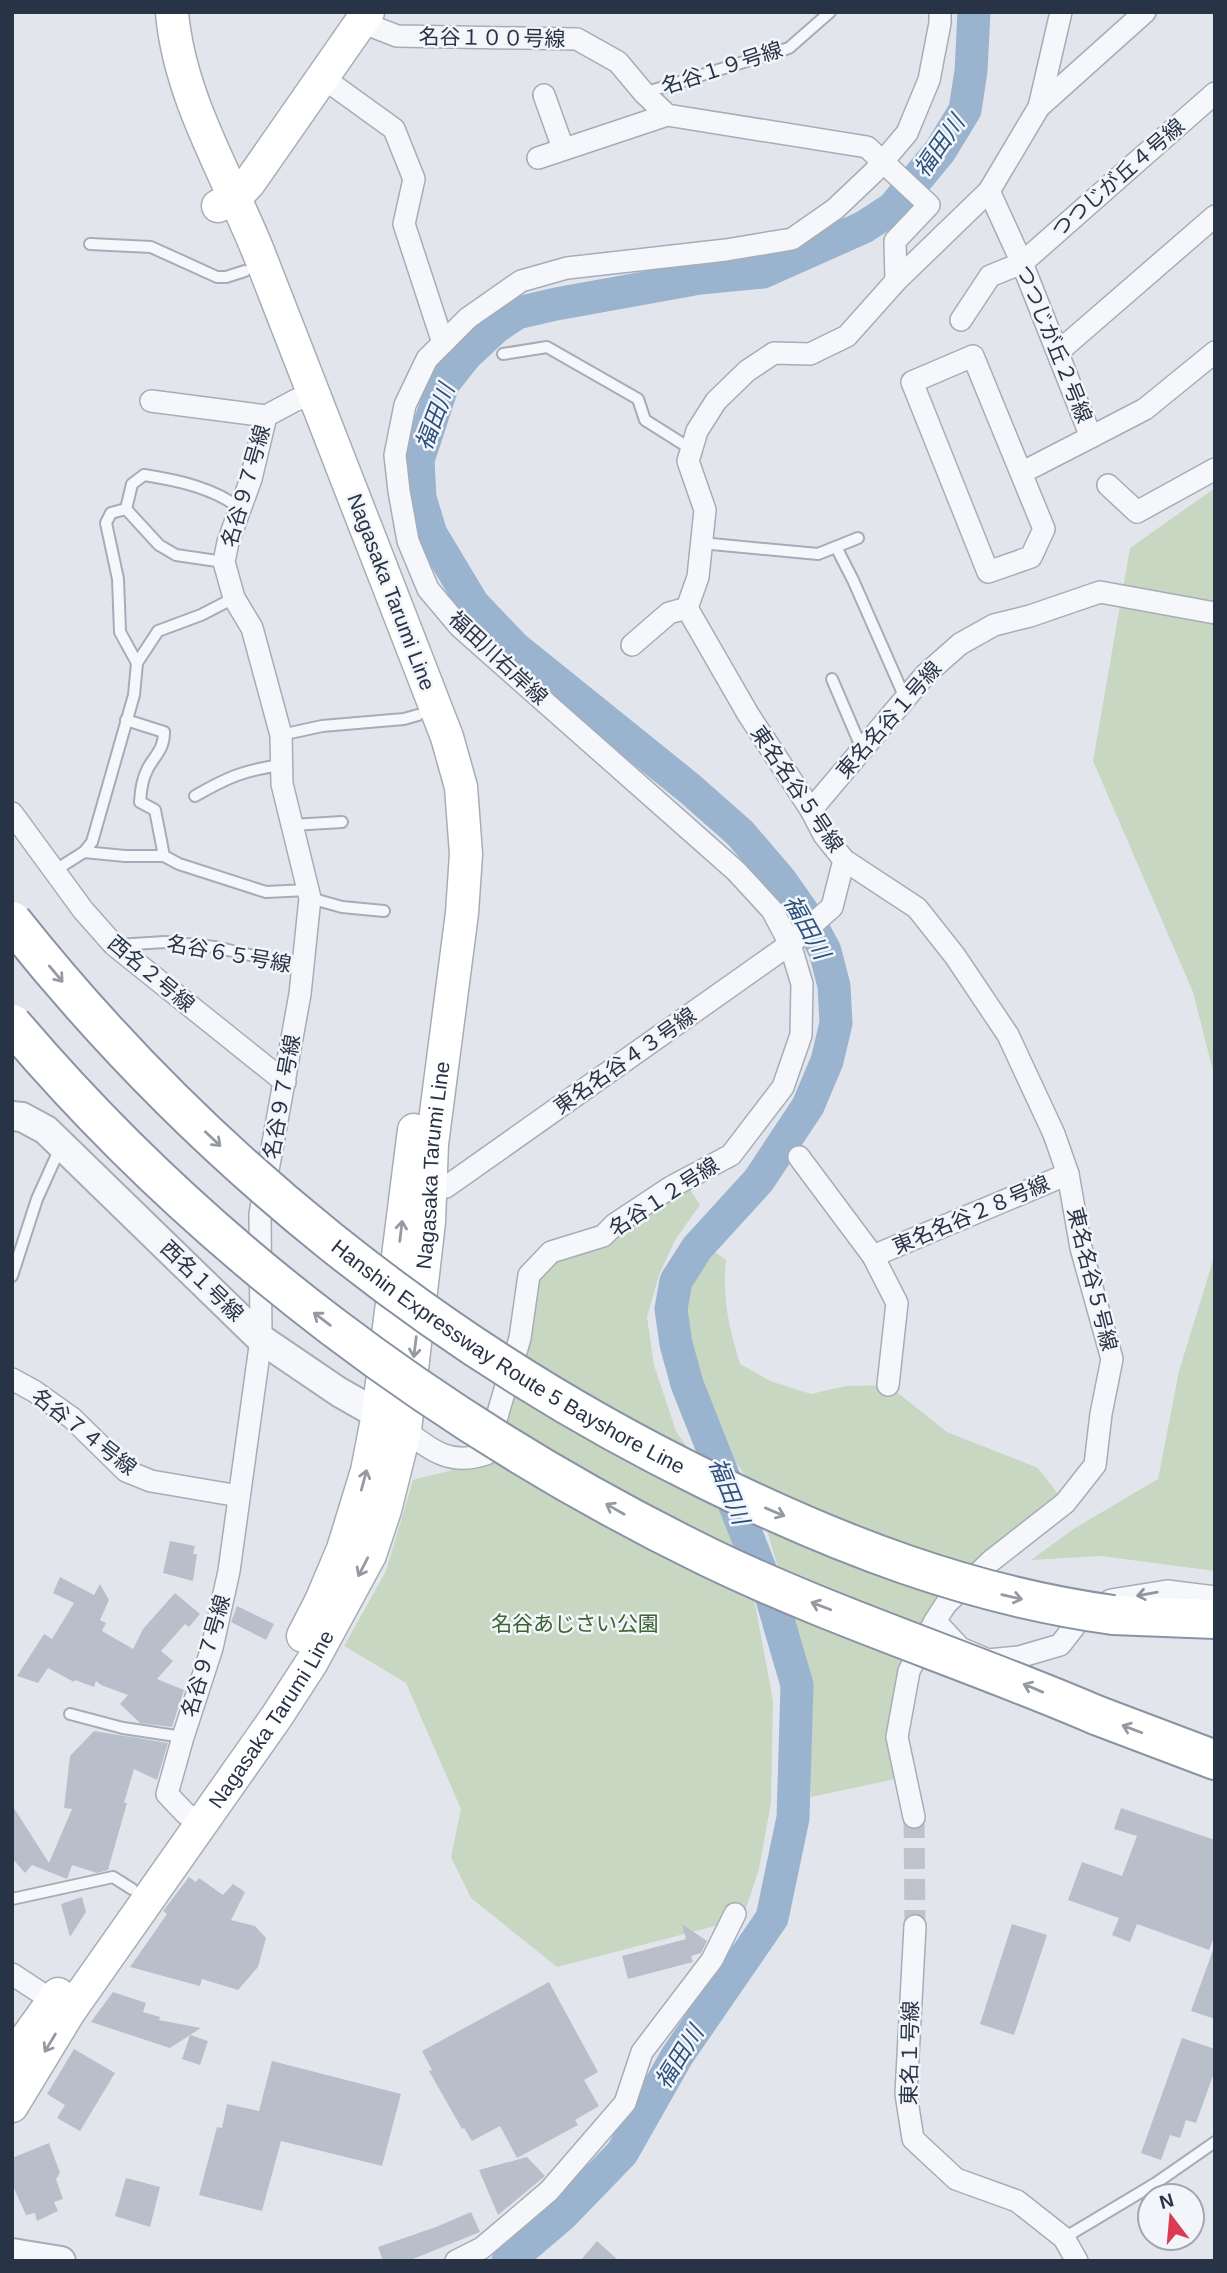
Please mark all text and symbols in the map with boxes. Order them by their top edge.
street label: 名谷１００号線 [418,25,566,50]
street label: 名谷１９号線 [658,37,785,98]
water label: 福田川 [909,108,971,182]
street label: つつじが丘４号線 [1047,114,1189,241]
street label: つつじが丘２号線 [1012,262,1097,426]
water label: 福田川 [410,377,461,454]
street label: 名谷９７号線 [217,422,274,550]
street label: Nagasaka Tarumi Line [343,490,440,693]
street label: 福田川右岸線 [444,606,552,709]
street label: 東名名谷１号線 [832,657,946,783]
street label: 東名名谷５号線 [747,721,848,856]
water label: 福田川 [779,891,837,966]
street label: 西名２号線 [104,931,199,1016]
street label: 名谷６５号線 [165,931,293,976]
one-way arrow [48,965,64,983]
street label: 東名名谷４３号線 [549,1003,700,1118]
street label: 名谷９７号線 [259,1033,304,1161]
street label: Nagasaka Tarumi Line [412,1060,454,1270]
one-way arrow [204,1130,221,1147]
street label: 名谷１２号線 [605,1153,723,1241]
street label: 東名名谷２８号線 [889,1171,1053,1258]
street label: 東名名谷５号線 [1064,1205,1121,1353]
one-way arrow [395,1220,408,1243]
street label: Hanshin Expressway Route 5 Bayshore Line [327,1235,689,1478]
street label: 西名１号線 [157,1236,248,1325]
one-way arrow [313,1312,332,1326]
one-way arrow [408,1335,421,1357]
street label: 名谷７４号線 [28,1384,141,1479]
water label: 福田川 [704,1454,755,1531]
one-way arrow [358,1469,371,1492]
one-way arrow [605,1502,626,1515]
one-way arrow [764,1506,785,1519]
one-way arrow [356,1556,370,1577]
one-way arrow [1136,1588,1159,1601]
one-way arrow [1000,1590,1023,1604]
street label: 名谷９７号線 [177,1592,234,1720]
one-way arrow [810,1599,832,1611]
park label: 名谷あじさい公園 [491,1612,659,1635]
street label: Nagasaka Tarumi Line [204,1626,338,1812]
one-way arrow [1023,1681,1044,1694]
one-way arrow [1122,1721,1144,1734]
street label: 東名１号線 [897,2000,922,2106]
water label: 福田川 [650,2018,710,2093]
one-way arrow [43,2033,57,2053]
north arrow [1136,2182,1206,2252]
text: N [1157,2189,1176,2213]

